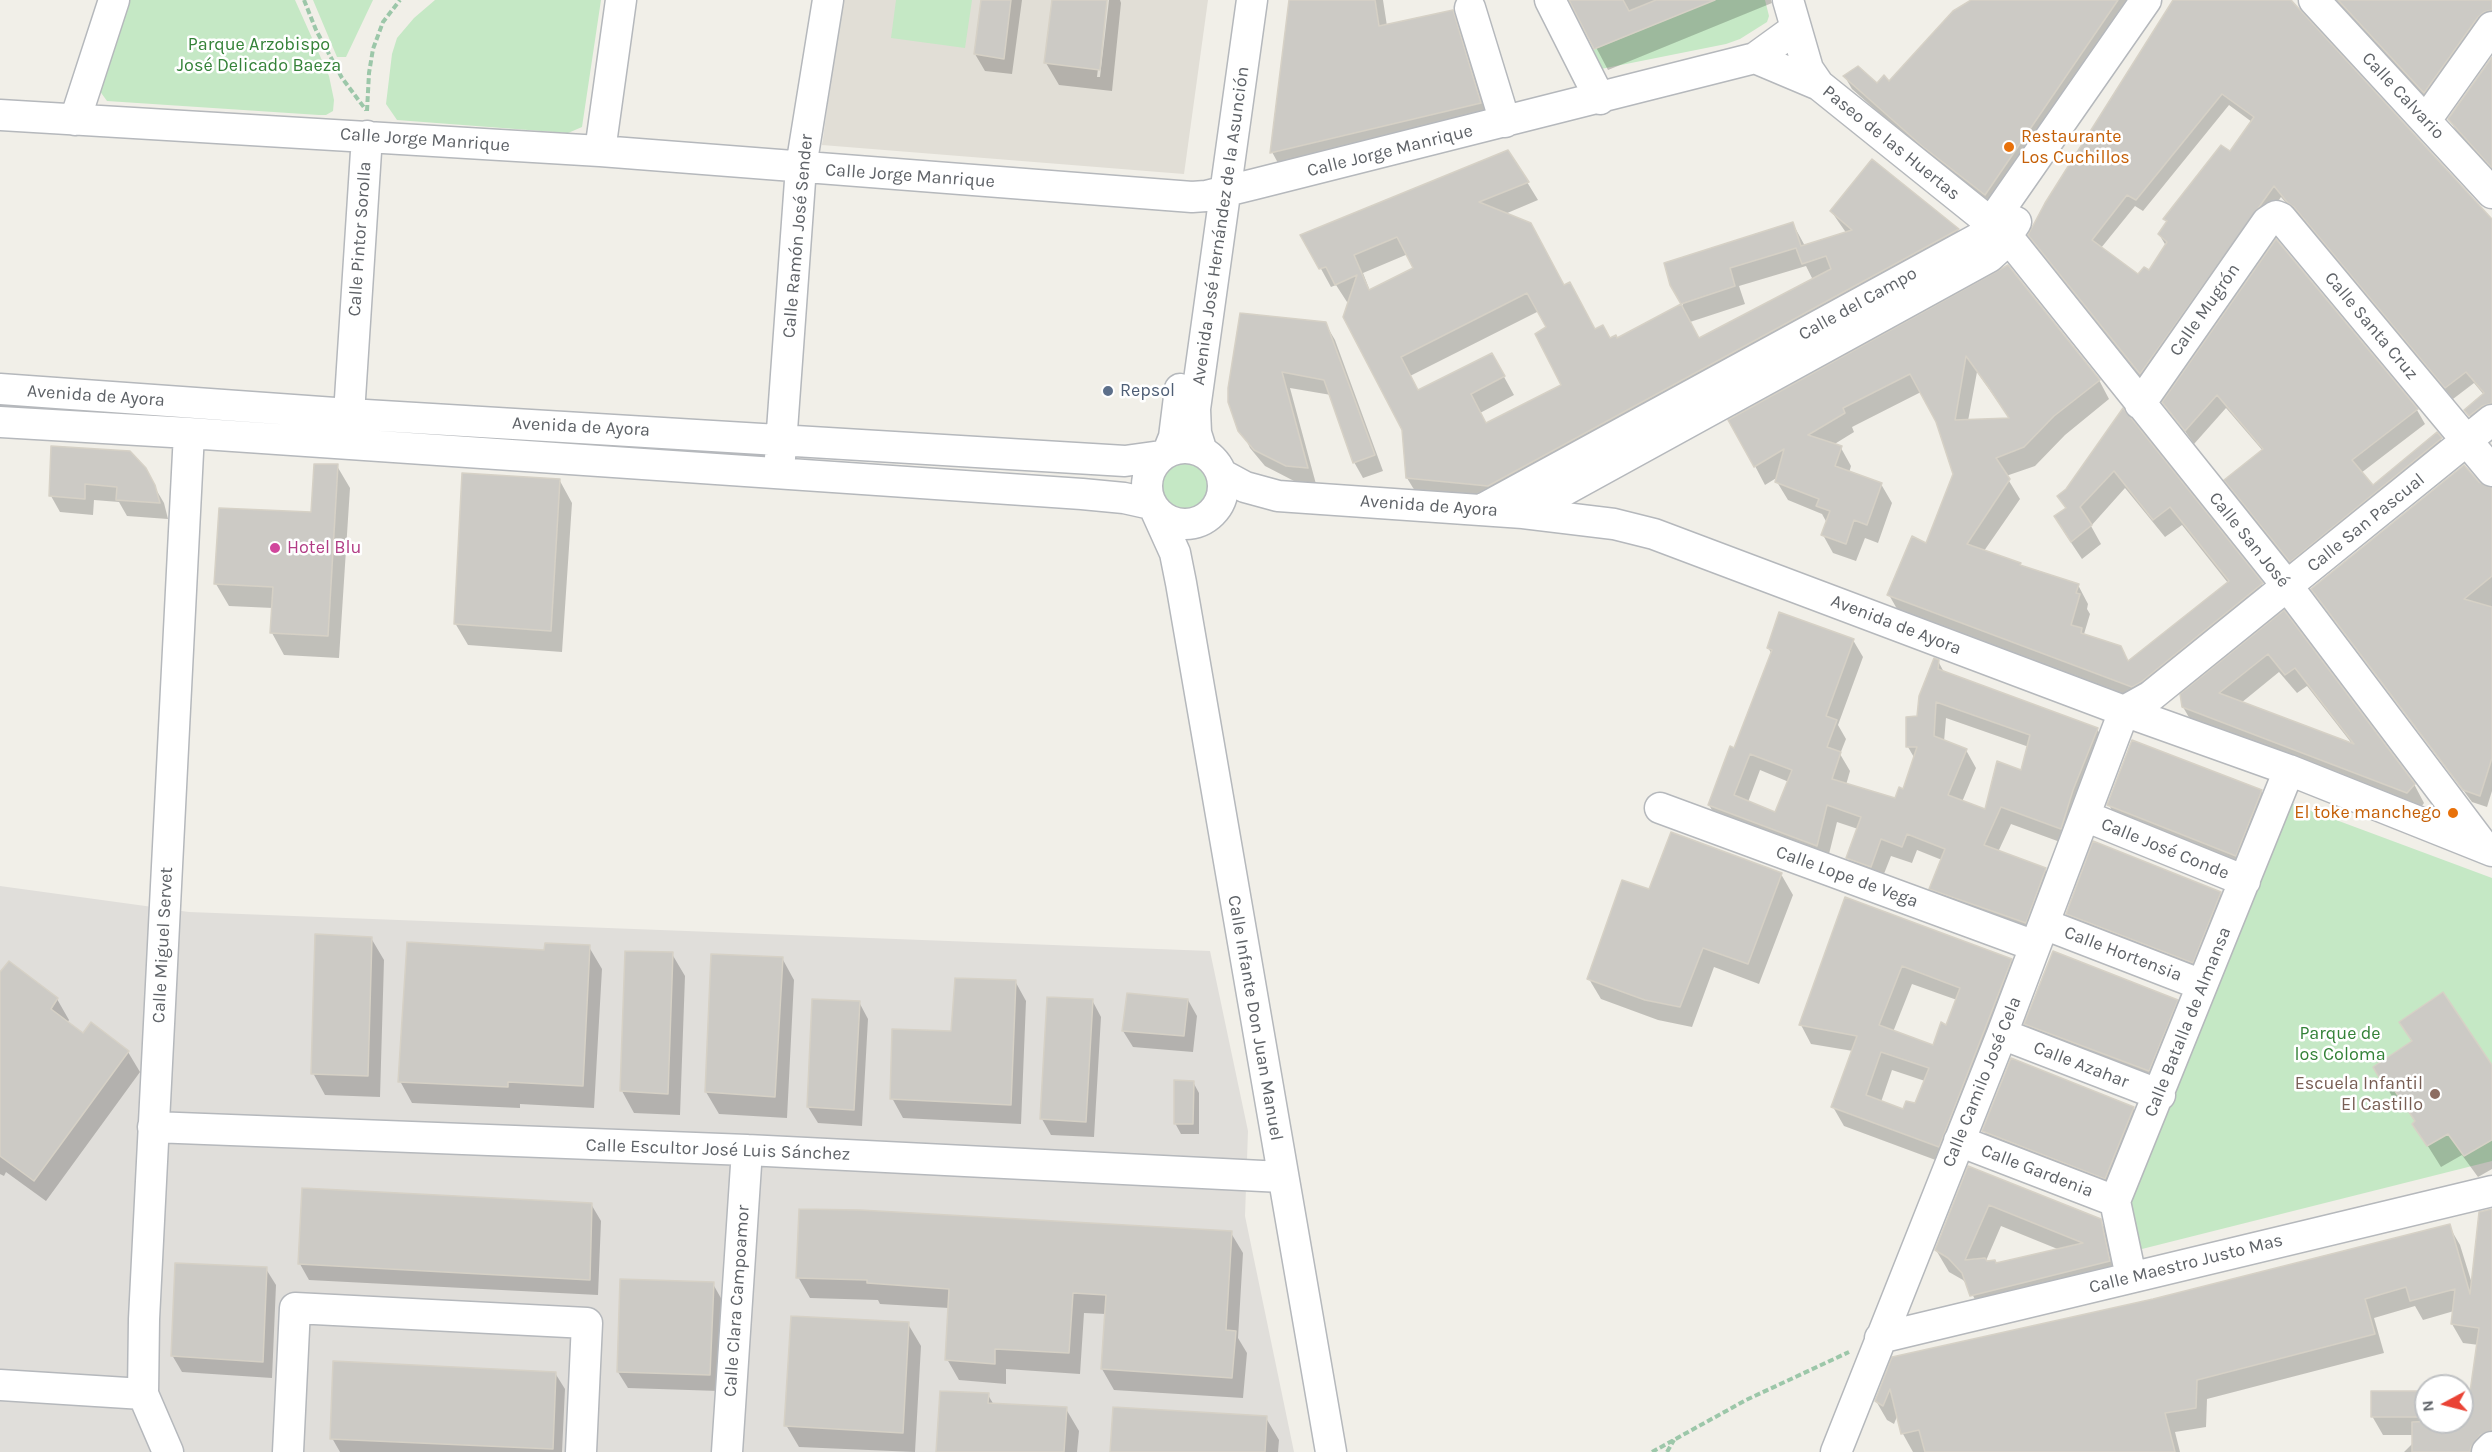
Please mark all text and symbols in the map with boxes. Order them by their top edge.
park label: Parque Arzobispo José Delicado Baeza [177,34,341,76]
street label: Calle Calvario [2357,48,2449,144]
street label: Avenida José Hernández de la Asunción [1188,65,1254,387]
street label: Paseo de las Huertas [1818,81,1964,205]
street label: Calle Jorge Manrique [1305,120,1475,182]
street label: Calle Jorge Manrique [339,123,511,157]
place label: Restaurante Los Cuchillos [2021,126,2130,168]
street label: Calle Ramón José Sender [778,133,818,339]
marker: Restaurante Los Cuchillos [2002,140,2016,154]
street label: Calle Jorge Manrique [824,159,996,193]
street label: Calle Pintor Sorolla [344,161,376,317]
street label: Calle Mugrón [2165,260,2245,360]
street label: Calle del Campo [1795,263,1921,345]
street label: Calle Santa Cruz [2320,268,2422,384]
street label: Avenida de Ayora [26,380,166,412]
place label: Repsol [1120,380,1175,402]
marker: Repsol [1101,384,1115,398]
street label: Avenida de Ayora [512,413,650,441]
street label: Calle San Pascual [2303,469,2429,577]
street label: Calle San José [2204,488,2294,592]
street label: Avenida de Ayora [1359,490,1499,522]
place label: Hotel Blu [287,537,361,559]
marker: Hotel Blu [268,541,282,555]
street label: Avenida de Ayora [1828,590,1964,660]
place label: El toke manchego [2294,802,2441,824]
marker: El toke manchego [2446,806,2460,820]
street label: Calle José Conde [2098,813,2232,885]
street label: Calle Lope de Vega [1773,841,1921,913]
street label: Calle Miguel Servet [148,866,178,1024]
street label: Calle Infante Don Juan Manuel [1223,894,1287,1142]
street label: Calle Hortensia [2061,922,2185,986]
street label: Calle Batalla de Almansa [2140,924,2236,1120]
street label: Calle Camilo José Cela [1938,994,2026,1170]
park label: Parque de los Coloma [2294,1023,2386,1066]
street label: Calle Azahar [2030,1037,2132,1093]
place label: Escuela Infantil El Castillo [2295,1073,2423,1116]
marker: Escuela Infantil El Castillo [2428,1087,2442,1101]
street label: Calle Escultor José Luis Sánchez [585,1135,851,1165]
street label: Calle Gardenia [1978,1140,2096,1202]
street label: Calle Clara Campoamor [720,1204,754,1398]
street label: Calle Maestro Justo Mas [2087,1229,2285,1299]
north arrow [2414,1374,2474,1434]
text: N [2417,1399,2438,1413]

